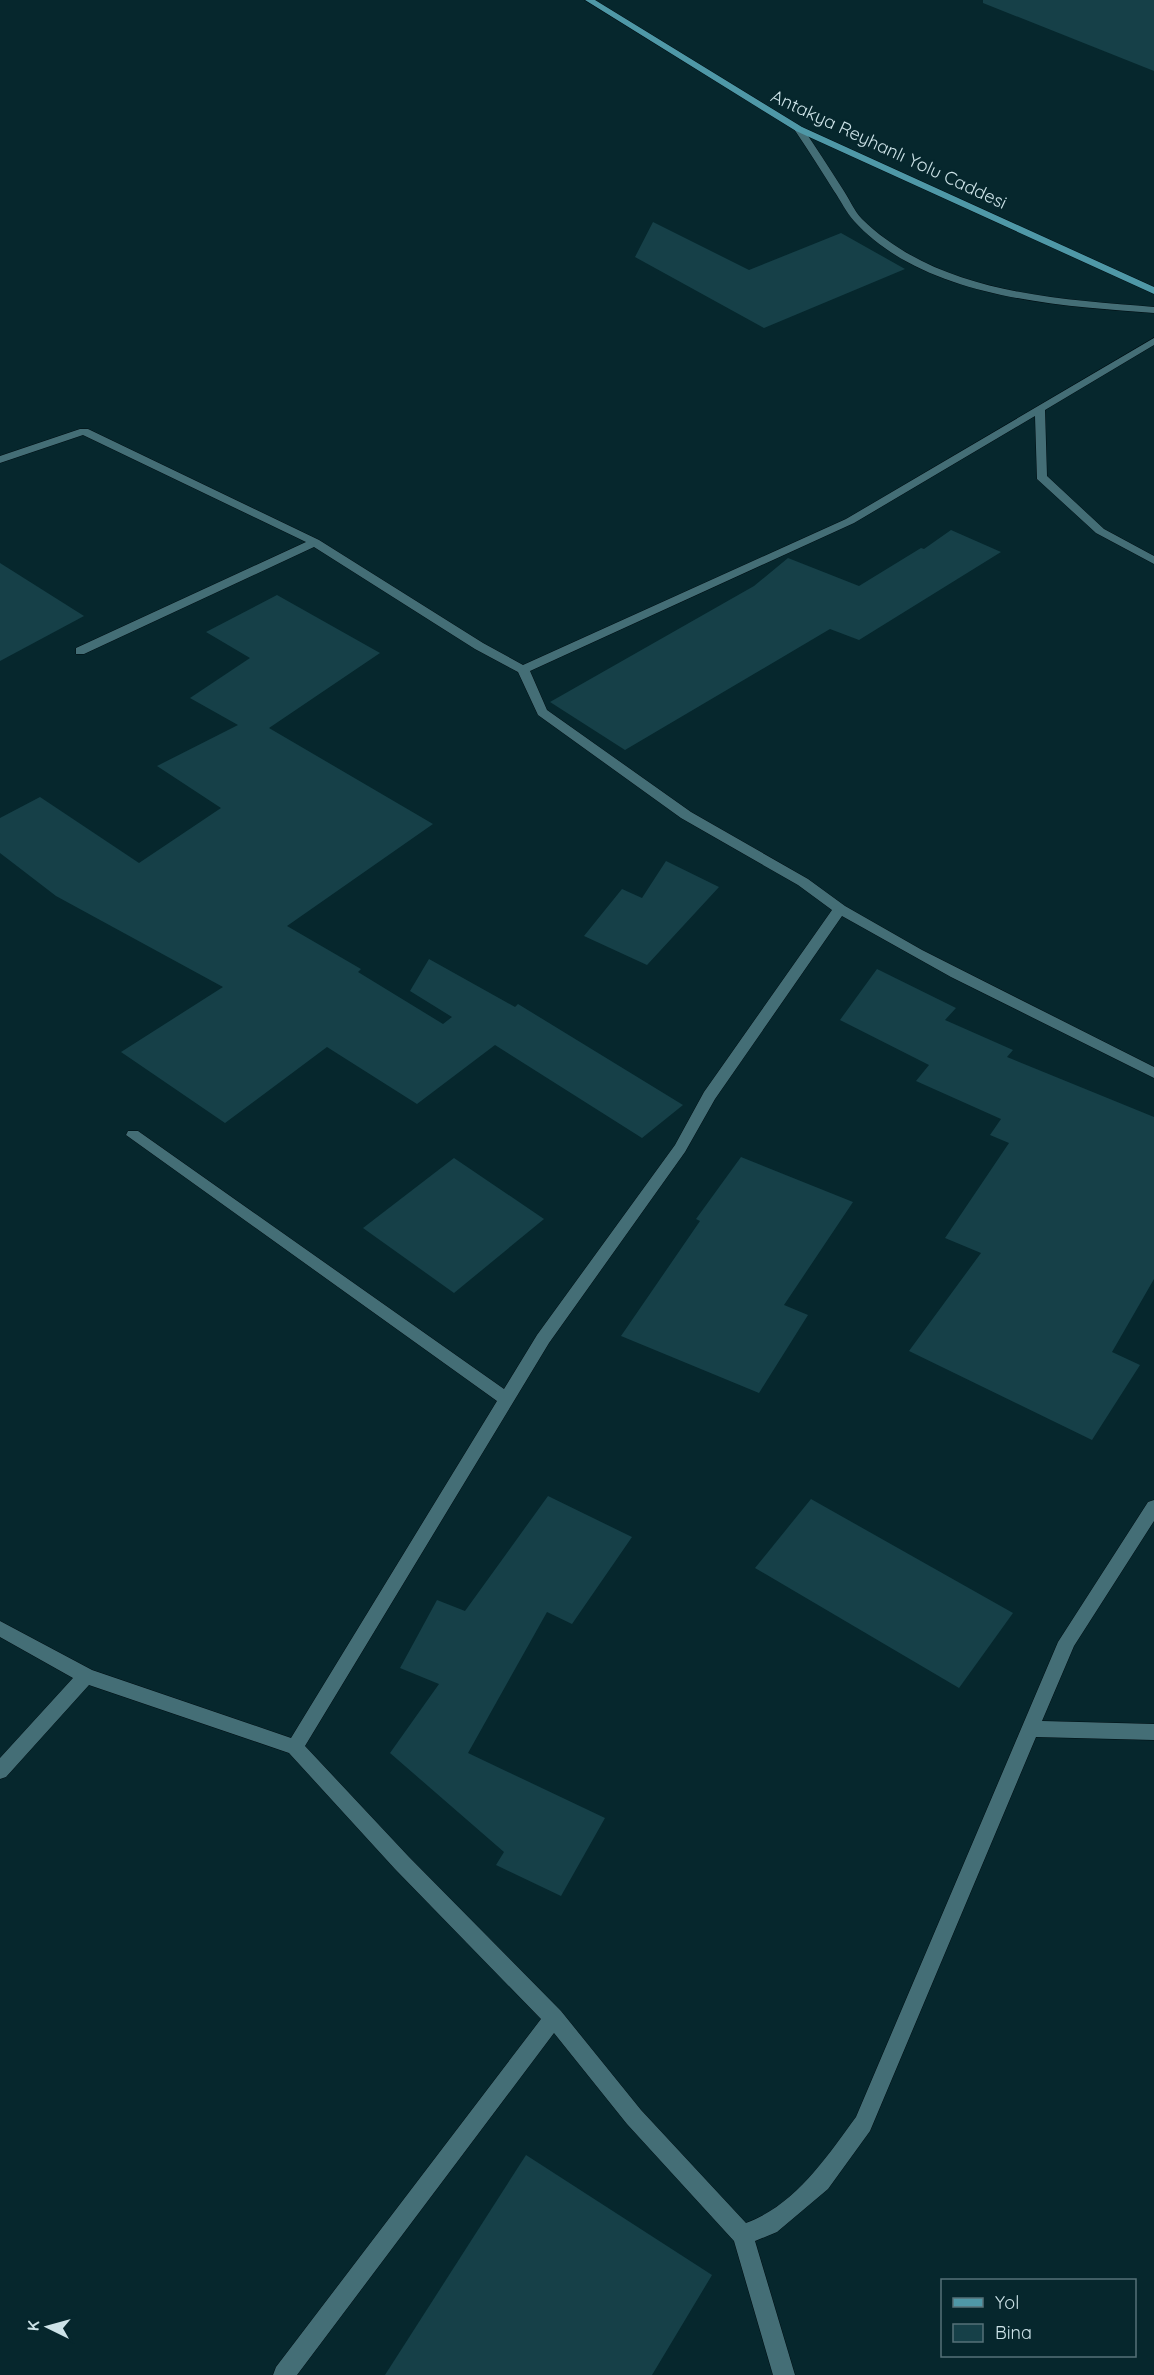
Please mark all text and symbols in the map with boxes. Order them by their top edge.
street label: Antakya Reyhanlı Yolu Caddesi [767,84,1011,214]
legend [941,2279,1136,2357]
text: Yol [995,2291,1019,2314]
north arrow [18,2297,78,2357]
text: K [23,2320,43,2332]
text: Bina [995,2321,1032,2344]

